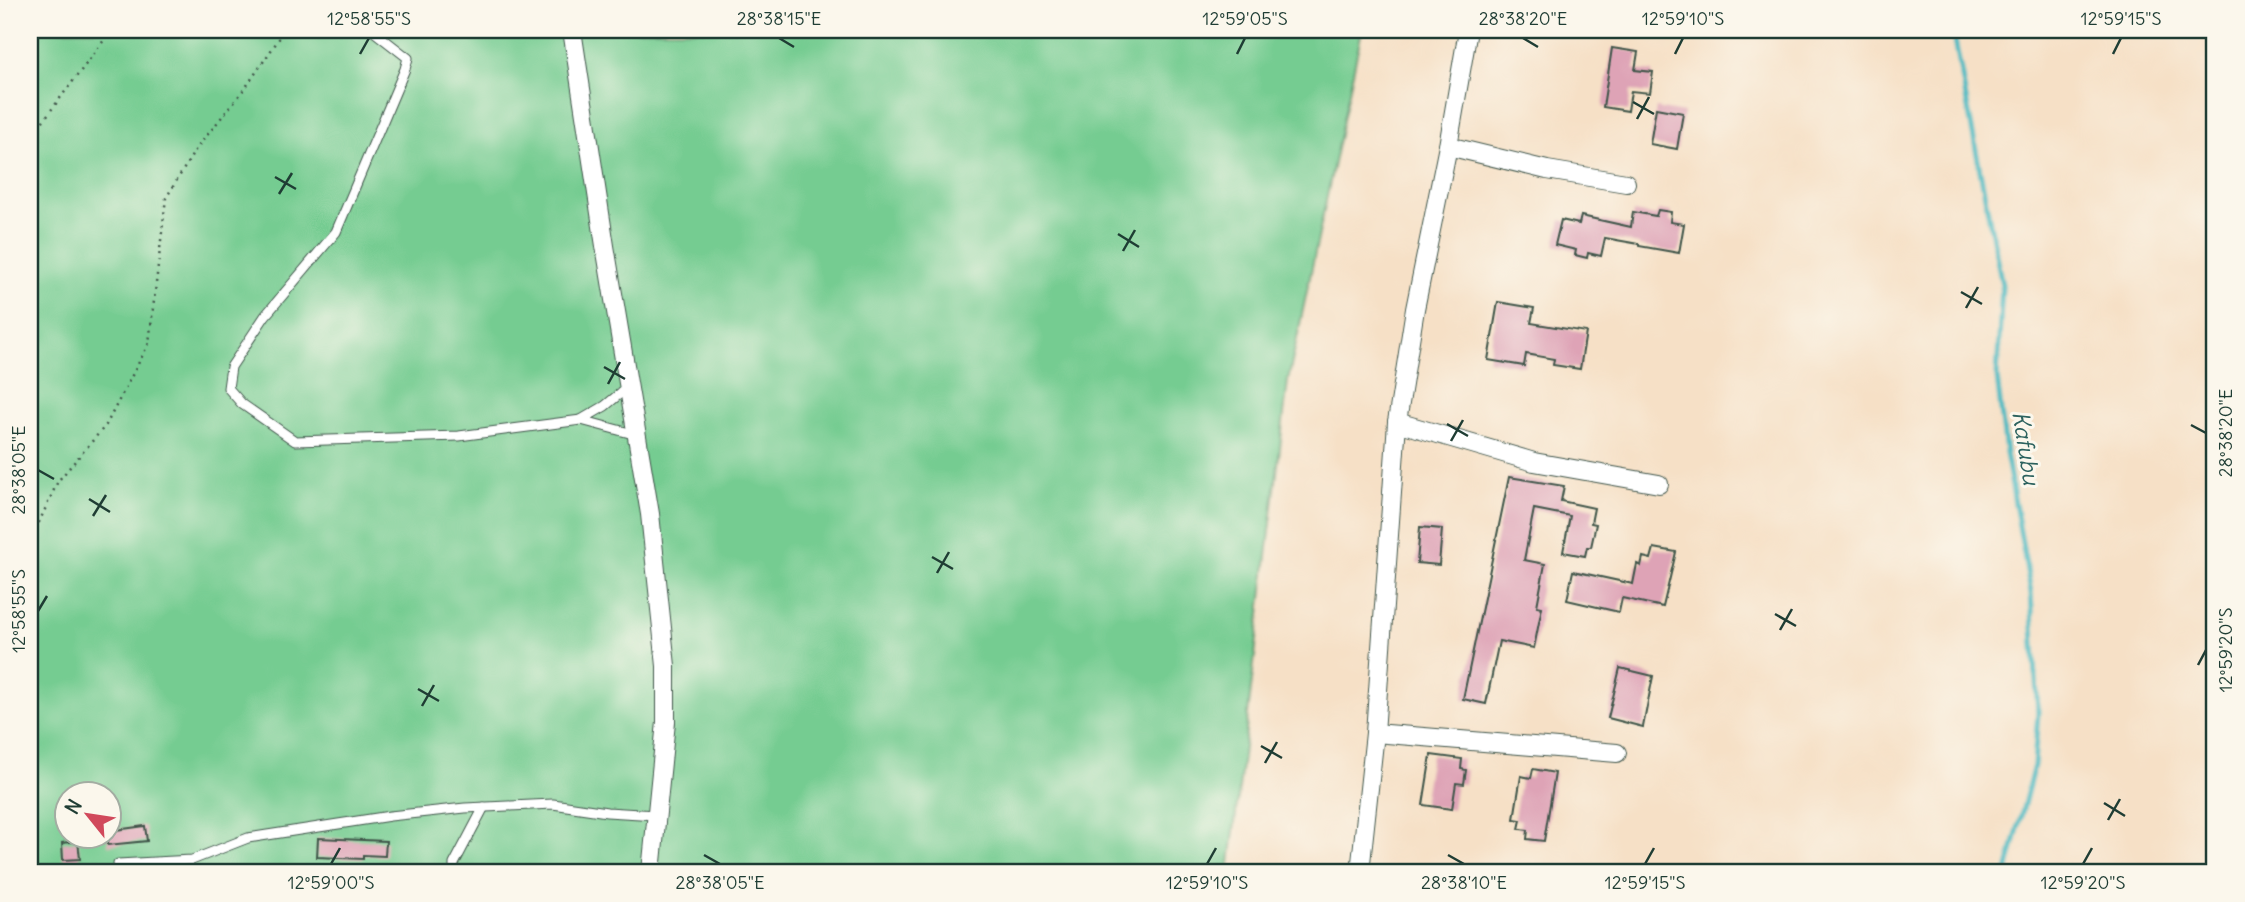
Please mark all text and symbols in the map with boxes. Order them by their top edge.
text: 12°58'55"S [327,7,411,30]
text: 28°38'15"E [737,7,821,30]
text: 12°59'05"S [1202,7,1288,30]
text: 28°38'20"E [1479,7,1567,30]
text: 12°59'10"S [1642,7,1724,30]
text: 12°59'15"S [2081,7,2161,30]
text: 28°38'20"E [2214,389,2237,477]
water label: Kafubu [2006,409,2047,488]
text: 28°38'05"E [7,425,30,515]
text: 12°58'55"S [7,569,30,653]
text: 12°59'20"S [2214,607,2237,693]
north arrow [52,780,122,850]
text: N [60,795,87,818]
text: 12°59'00"S [288,871,375,894]
text: 28°38'05"E [675,871,765,894]
text: 12°59'10"S [1166,871,1248,894]
text: 28°38'10"E [1421,871,1507,894]
text: 12°59'15"S [1605,871,1685,894]
text: 12°59'20"S [2040,871,2126,894]

